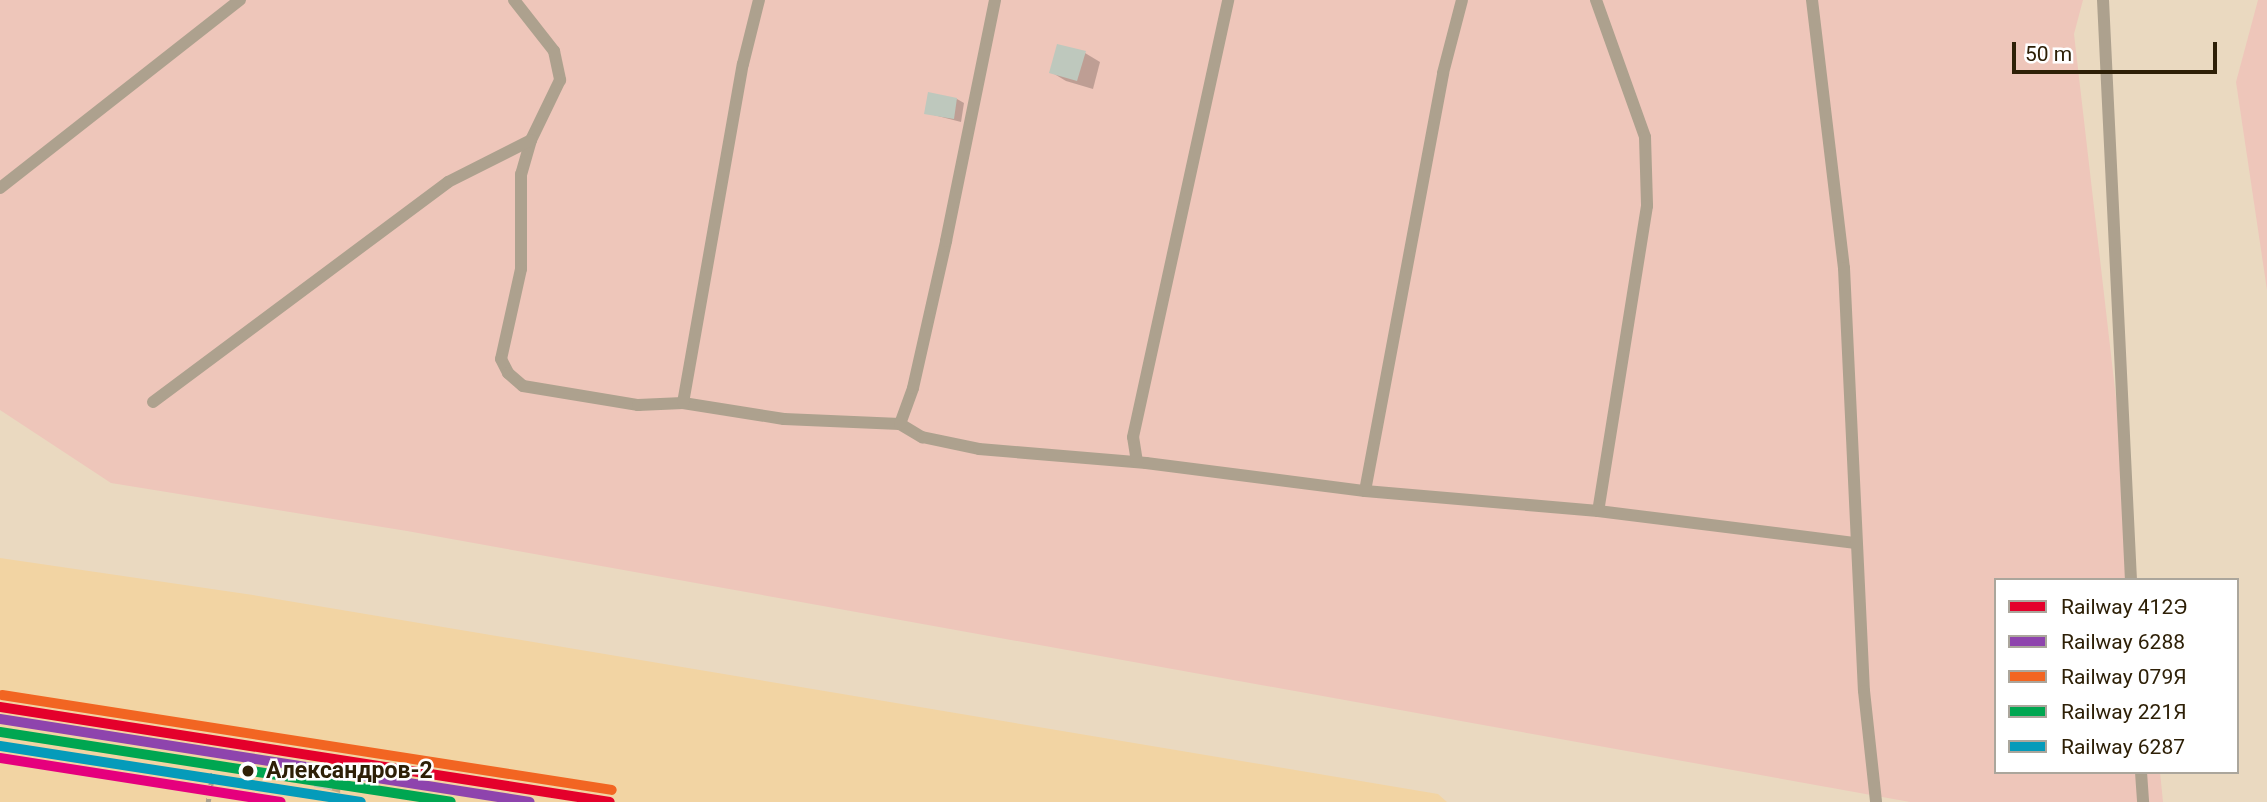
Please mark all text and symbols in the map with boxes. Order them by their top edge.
scale bar [2015,28,2220,72]
text: 50 m [2025,42,2072,66]
legend [1994,578,2239,774]
text: Railway 412Э [2061,595,2187,619]
text: Railway 6288 [2061,630,2185,654]
text: Railway 079Я [2061,665,2187,689]
text: Railway 221Я [2061,700,2187,724]
text: Railway 6287 [2061,735,2185,759]
place label: Александров-2 [266,757,433,785]
marker: Александров-2 [237,760,259,782]

